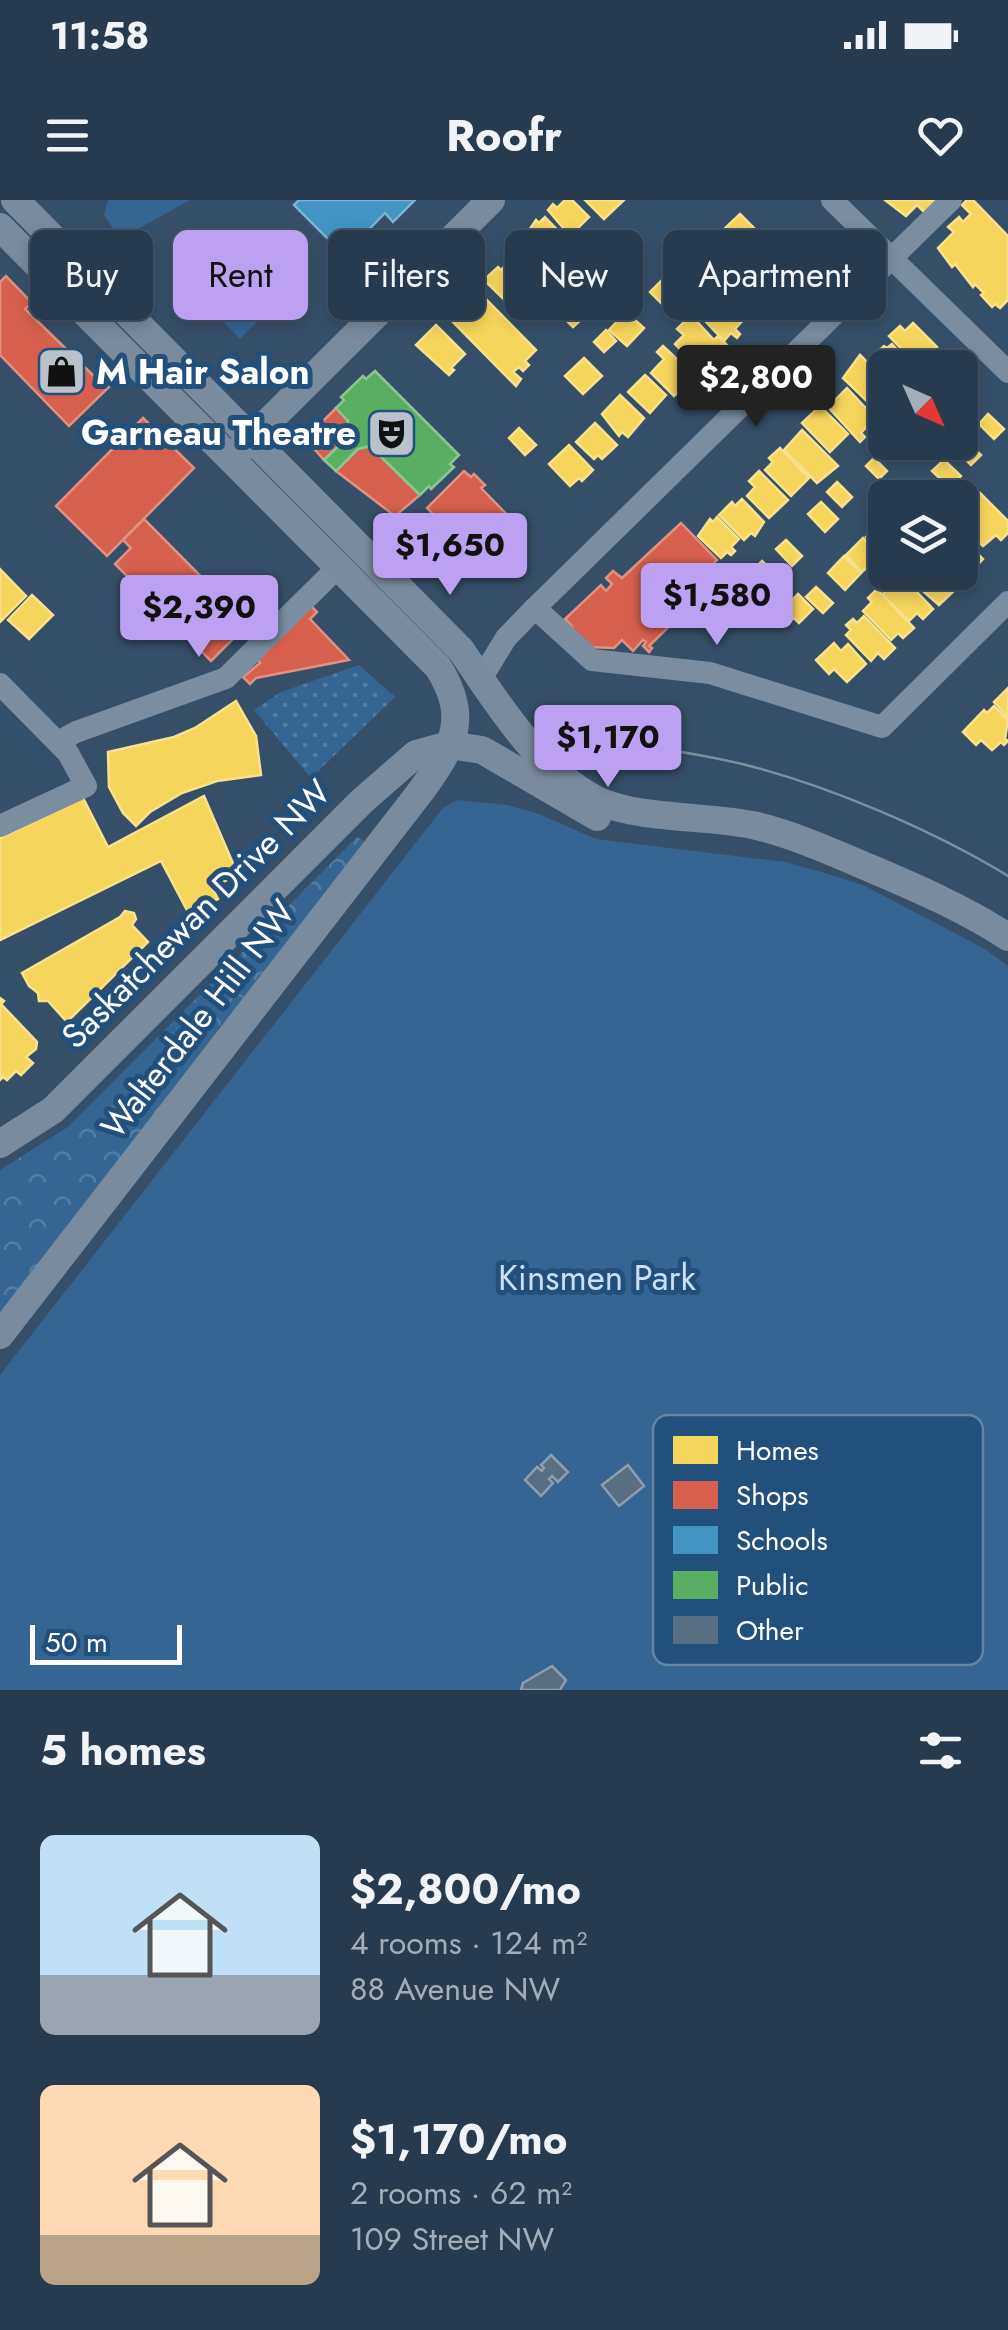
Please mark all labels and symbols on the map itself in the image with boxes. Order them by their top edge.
pin: $2,800 [675,345,837,430]
shop icon: M Hair Salon [35,346,87,398]
place label: M Hair Salon [96,347,310,397]
north arrow [868,350,978,460]
theatre icon: Garneau Theatre [365,407,417,459]
place label: Garneau Theatre [81,408,356,458]
pin: $1,650 [369,513,531,598]
pin: $1,580 [636,563,798,648]
pin: $2,390 [118,575,280,660]
pin: $1,170 [527,705,689,790]
street label: Saskatchewan Drive NW [50,768,342,1060]
street label: Walterdale Hill NW [89,889,307,1149]
park label: Kinsmen Park [498,1253,697,1303]
legend [653,1415,983,1665]
text: Homes [736,1430,819,1471]
text: Shops [736,1475,809,1516]
text: Schools [736,1520,828,1561]
text: Public [736,1565,809,1606]
text: Other [736,1610,804,1651]
scale bar [30,1620,182,1664]

